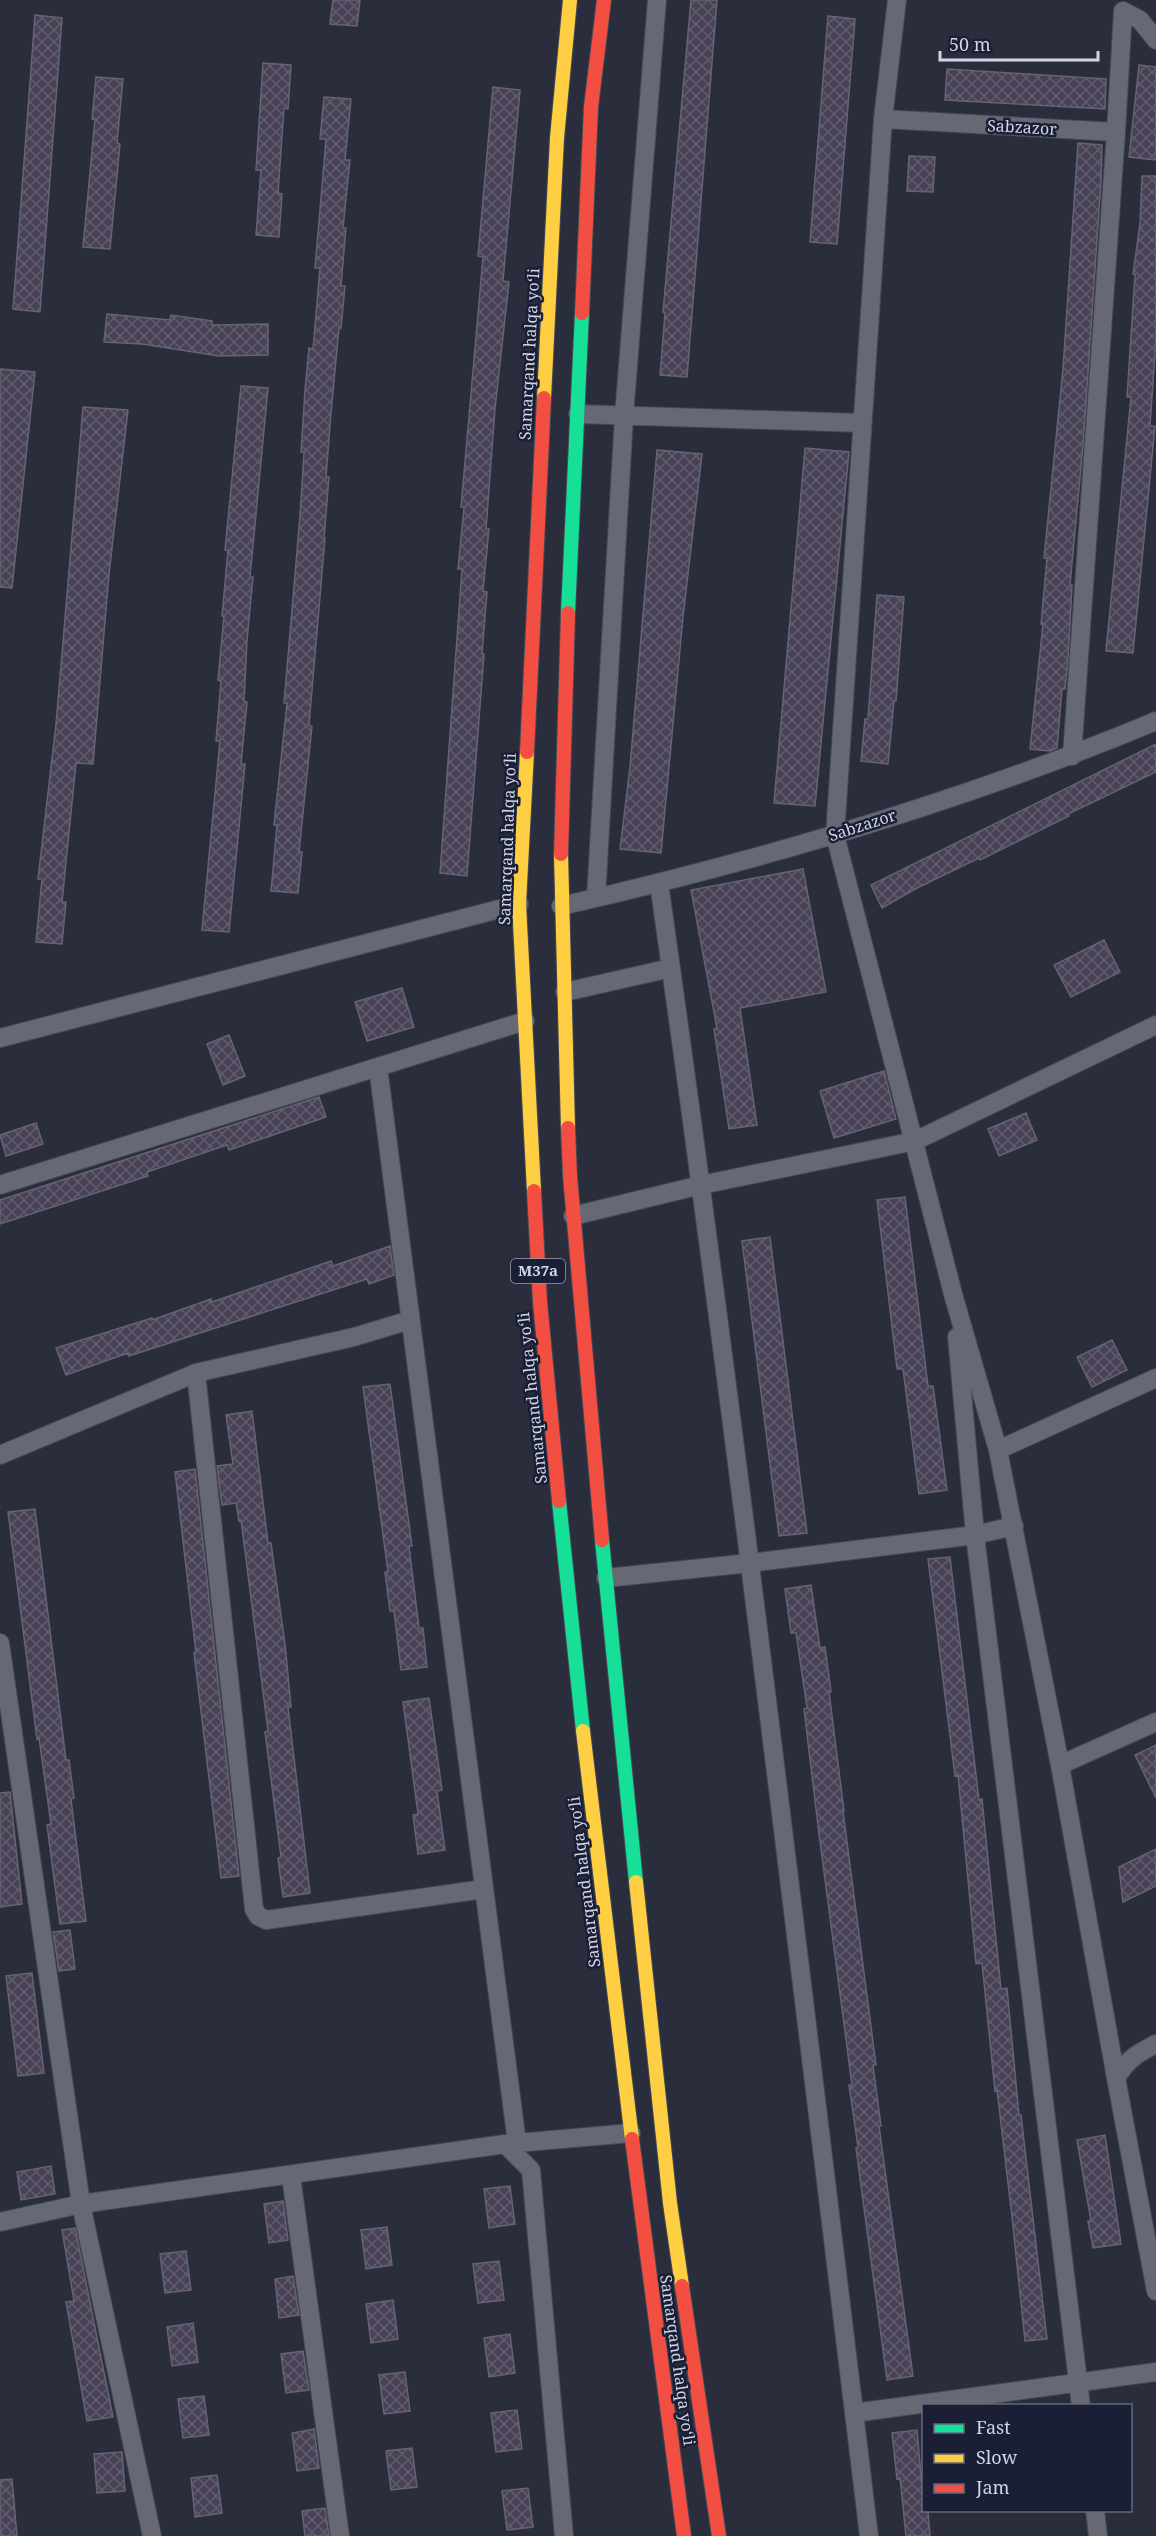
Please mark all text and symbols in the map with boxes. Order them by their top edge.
scale bar [940,24,1098,62]
text: 50 m [949,32,991,56]
street label: Sabzazor [987,114,1058,140]
street label: Samarqand halqa yoʻli [514,268,544,440]
street label: Samarqand halqa yoʻli [493,753,521,925]
street label: Sabzazor [825,804,899,846]
road number: M37a [511,1259,565,1283]
street label: Samarqand halqa yoʻli [512,1311,552,1485]
street label: Samarqand halqa yoʻli [563,1795,605,1969]
street label: Samarqand halqa yoʻli [655,2273,701,2447]
legend [922,2404,1132,2512]
text: Fast [976,2415,1011,2439]
text: Slow [976,2445,1018,2469]
text: Jam [975,2475,1010,2499]

